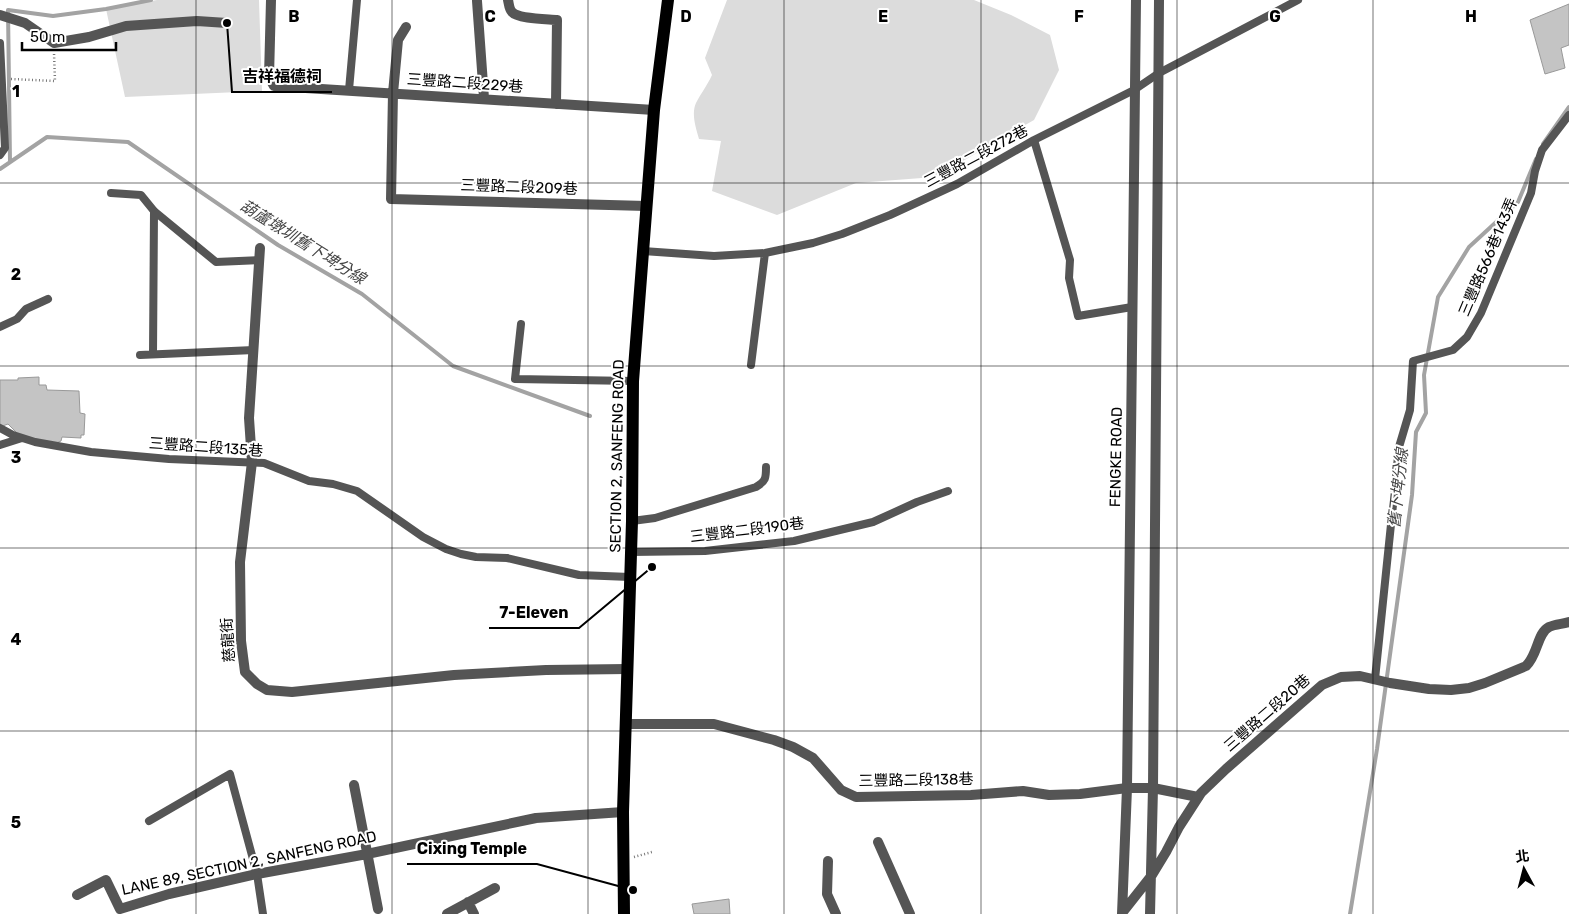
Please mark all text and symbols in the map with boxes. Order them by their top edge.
text: B [288,7,300,26]
text: C [484,7,496,26]
text: D [680,7,692,26]
text: E [878,7,888,26]
text: F [1074,7,1084,26]
text: G [1269,7,1281,26]
text: H [1465,7,1477,26]
scale bar [22,20,116,52]
text: 50 m [30,28,65,46]
callout: 吉祥福德祠 [232,61,332,92]
text: 吉祥福德祠 [242,67,322,86]
street label: 三豐路二段229巷 [406,70,524,96]
text: 1 [12,82,20,101]
street label: 三豐路二段272巷 [921,121,1031,191]
street label: 三豐路二段209巷 [460,176,578,198]
street label: 三豐路566巷143弄 [1455,195,1521,319]
water label: 葫蘆墩圳舊下埤分線 [237,196,371,289]
text: 2 [11,265,21,284]
street label: SECTION 2, SANFENG ROAD [606,359,628,553]
street label: FENGKE ROAD [1106,407,1126,507]
street label: 三豐路二段135巷 [148,434,264,460]
water label: 舊下埤分線 [1384,445,1412,529]
text: 3 [11,448,21,467]
street label: 三豐路二段190巷 [689,514,805,546]
callout: 7-Eleven [489,597,579,628]
text: 7-Eleven [499,603,569,622]
street label: 慈龍街 [217,617,239,663]
text: 4 [11,630,22,649]
street label: 三豐路二段20巷 [1220,671,1314,755]
street label: 三豐路二段138巷 [858,770,974,790]
text: 5 [11,813,21,832]
street label: LANE 89, SECTION 2, SANFENG ROAD [120,827,378,899]
callout: Cixing Temple [407,833,537,864]
text: Cixing Temple [417,839,527,858]
north arrow [1499,844,1549,894]
text: 北 [1514,847,1530,866]

